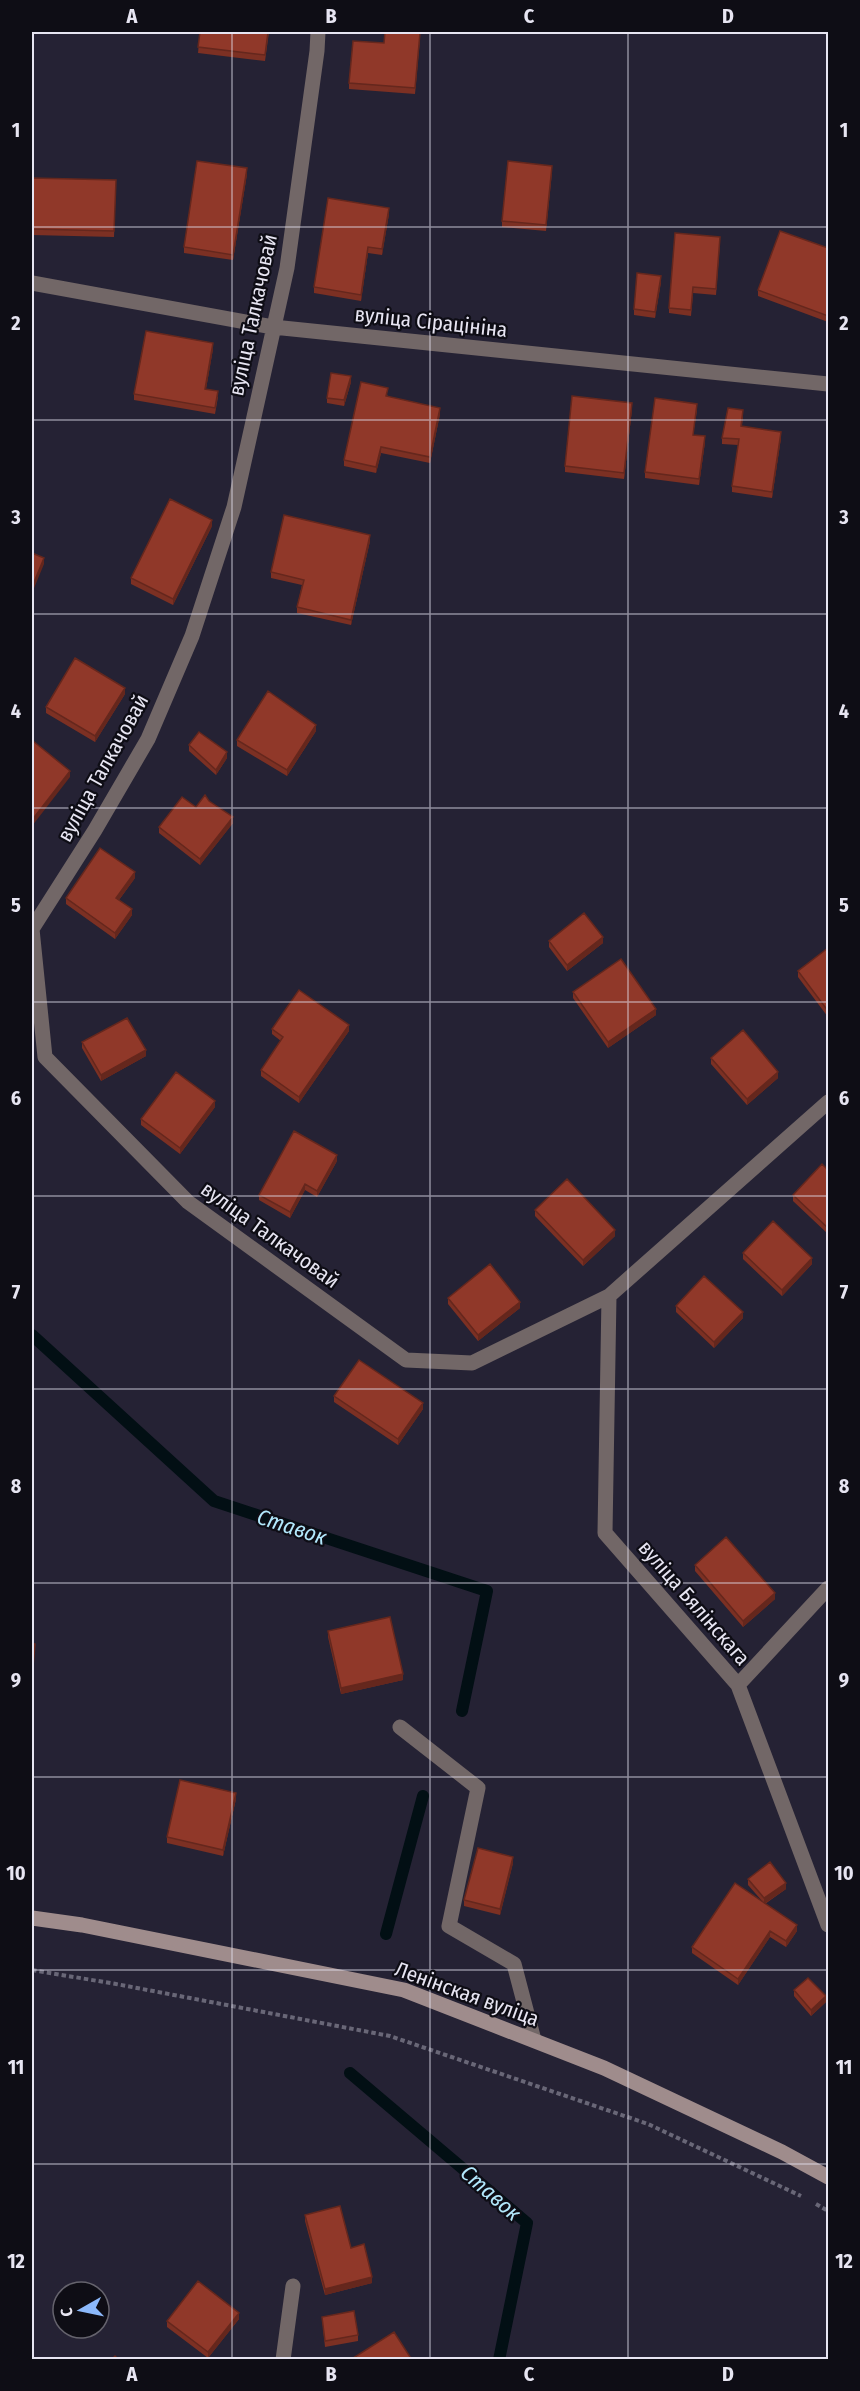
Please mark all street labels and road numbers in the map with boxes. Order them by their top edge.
street label: вуліца Талкачовай [223,232,283,398]
street label: вуліца Сірацініна [353,301,509,343]
street label: вуліца Талкачовай [52,690,154,846]
street label: вуліца Талкачовай [196,1176,344,1294]
street label: вуліца Бялінскага [633,1535,755,1671]
street label: Ленінская вуліца [391,1956,543,2032]

